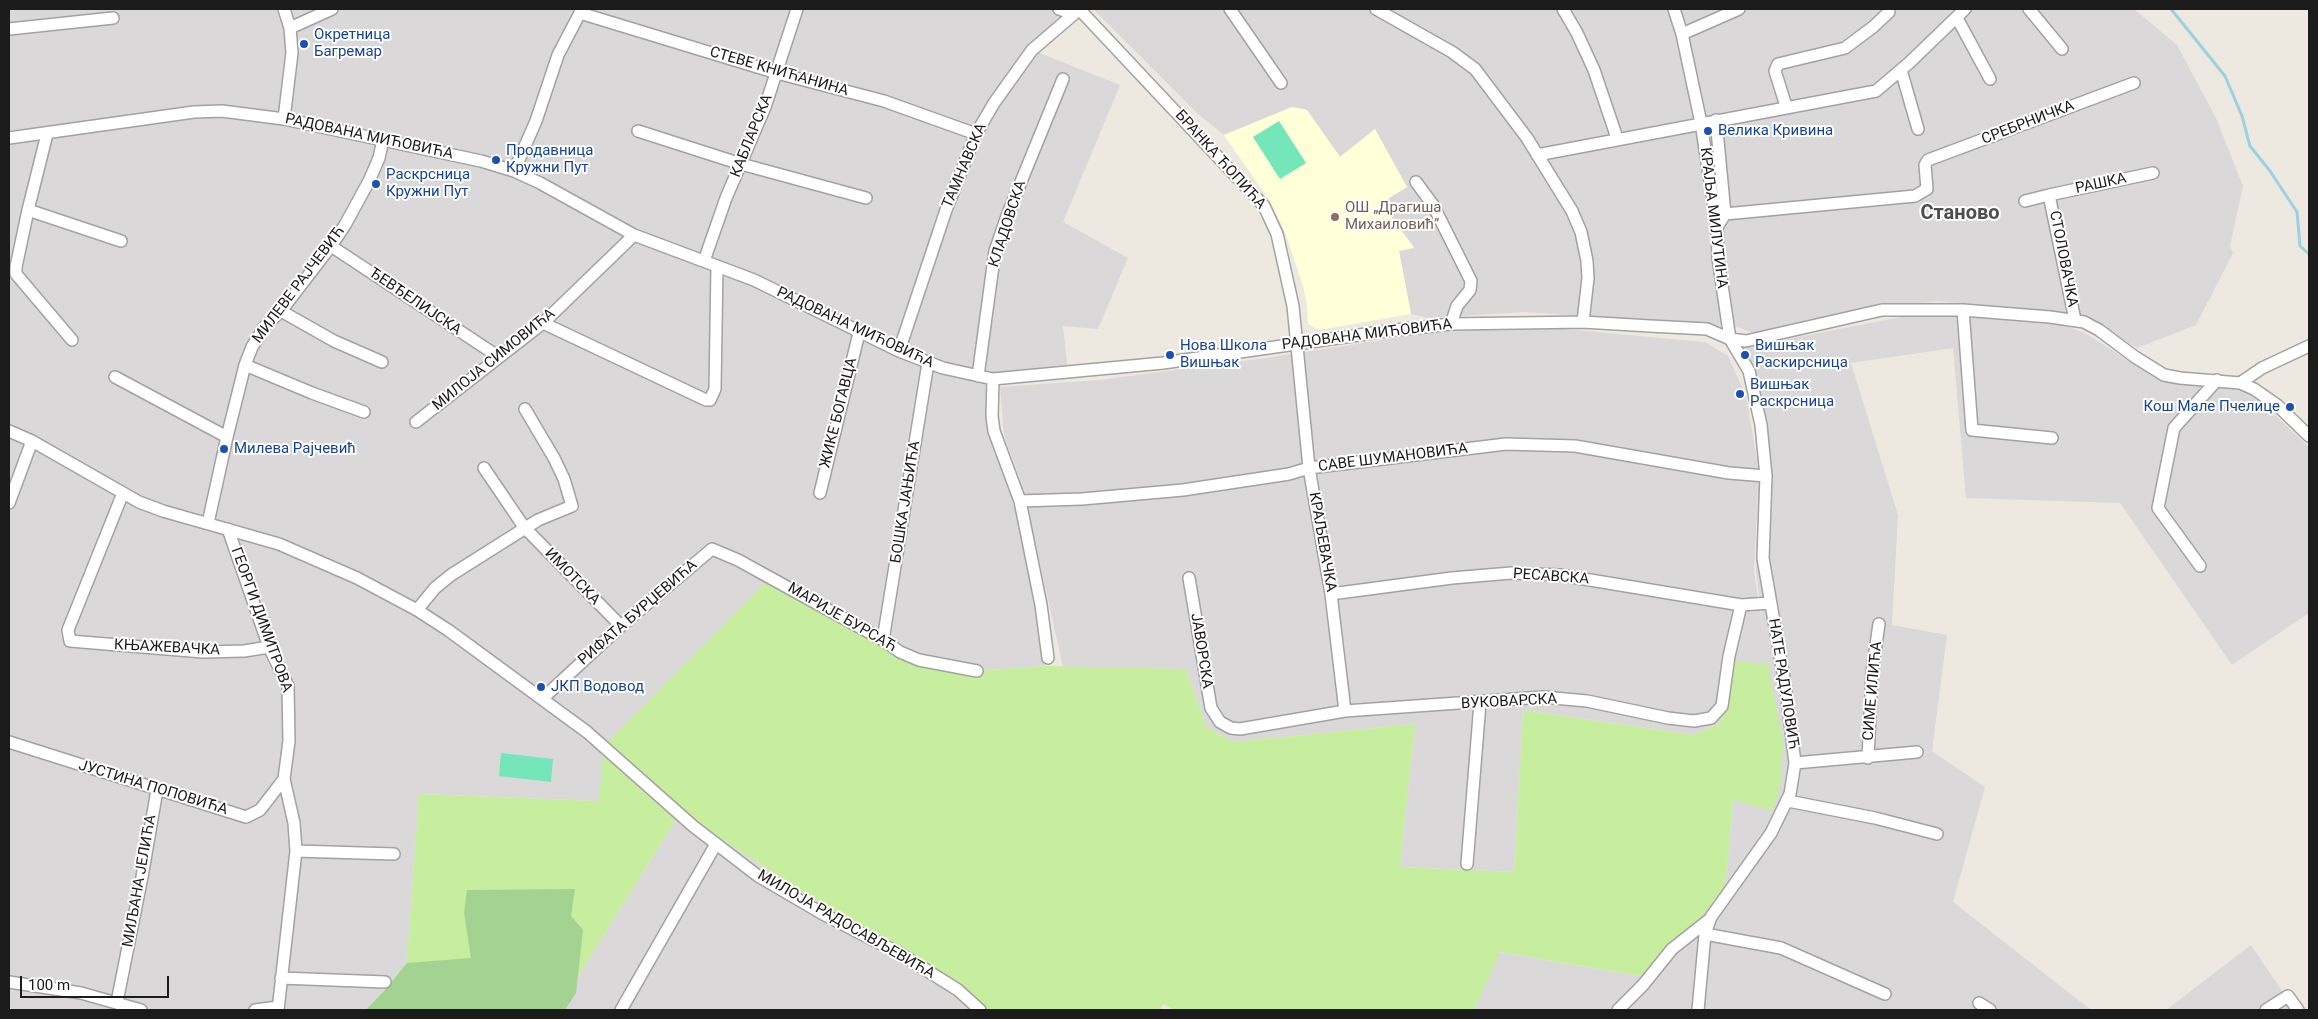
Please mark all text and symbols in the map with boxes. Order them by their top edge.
place label: Окретница Багремар [314,26,390,61]
marker: Окретница Багремар [298,38,310,50]
street label: СТЕВЕ КНИЋАНИНА [708,44,850,100]
street label: КАБЛАРСКА [727,92,777,180]
street label: СРЕБРНИЧКА [1979,97,2077,149]
street label: БРАНКА ЋОПИЋА [1171,107,1269,213]
street label: РАДОВАНА МИЋОВИЋА [283,110,455,164]
street label: ТАМНАВСКА [939,121,991,211]
place label: Велика Кривина [1718,122,1833,140]
marker: Велика Кривина [1702,125,1714,137]
place label: Продавница Кружни Пут [506,142,593,177]
street label: КРАЉА МИЛУТИНА [1695,146,1731,290]
marker: Продавница Кружни Пут [490,154,502,166]
place label: Раскрсница Кружни Пут [386,166,470,201]
street label: РАШКА [2074,170,2128,198]
marker: Раскрсница Кружни Пут [370,178,382,190]
street label: КЛАДОВСКА [985,178,1031,270]
place label: ОШ „Драгиша Михаиловић” [1345,199,1441,234]
district label: Станово [1920,202,2000,226]
street label: СТОЛОВАЧКА [2045,209,2081,309]
marker: ОШ „Драгиша Михаиловић” [1329,211,1341,223]
street label: МИЛЕВЕ РАЈЧЕВИЋ [249,223,349,347]
street label: ЂЕВЂЕЛИЈСКА [365,264,465,340]
street label: РАДОВАНА МИЋОВИЋА [774,284,936,372]
street label: МИЛОЈА СИМОВИЋА [429,305,559,415]
street label: РАДОВАНА МИЋОВИЋА [1281,316,1453,354]
place label: Нова Школа Вишњак [1180,337,1267,372]
place label: Вишњак Раскирсница [1755,337,1848,372]
marker: Нова Школа Вишњак [1164,349,1176,361]
marker: Вишњак Раскирсница [1739,349,1751,361]
street label: ЖИКЕ БОГАВЦА [817,356,861,470]
place label: Вишњак Раскрсница [1750,376,1834,411]
marker: Вишњак Раскрсница [1734,388,1746,400]
place label: Кош Мале Пчелице [2144,398,2280,416]
marker: Кош Мале Пчелице [2284,401,2296,413]
place label: Милева Рајчевић [234,440,356,458]
street label: БОШКА ЈАЊИЋА [887,440,925,564]
street label: САВЕ ШУМАНОВИЋА [1317,440,1469,476]
marker: Милева Рајчевић [218,443,230,455]
street label: КРАЉЕВАЧКА [1304,491,1340,593]
street label: ГЕОРГИ ДИМИТРОВА [226,545,296,695]
street label: ИМОТСКА [541,545,603,609]
street label: РИФАТА БУРЏЕВИЋА [575,556,701,670]
street label: РЕСАВСКА [1512,565,1590,589]
street label: МАРИЈЕ БУРСАЋ [784,580,900,656]
street label: ЈАВОРСКА [1186,612,1216,690]
street label: НАТЕ РАДУЛОВИЋ [1764,617,1802,751]
street label: КЊАЖЕВАЧКА [114,636,220,660]
street label: СИМЕ ИЛИЋА [1860,641,1886,741]
place label: ЈКП Водовод [551,678,644,696]
marker: ЈКП Водовод [535,681,547,693]
street label: ВУКОВАРСКА [1460,690,1558,714]
street label: ЈУСТИНА ПОПОВИЋА [76,757,230,819]
street label: МИЉАНА ЈЕЛИЋА [120,813,160,949]
street label: МИЛОЈА РАДОСАВЉЕВИЋА [754,867,938,983]
scale bar [22,966,171,998]
text: 100 m [28,976,70,994]

